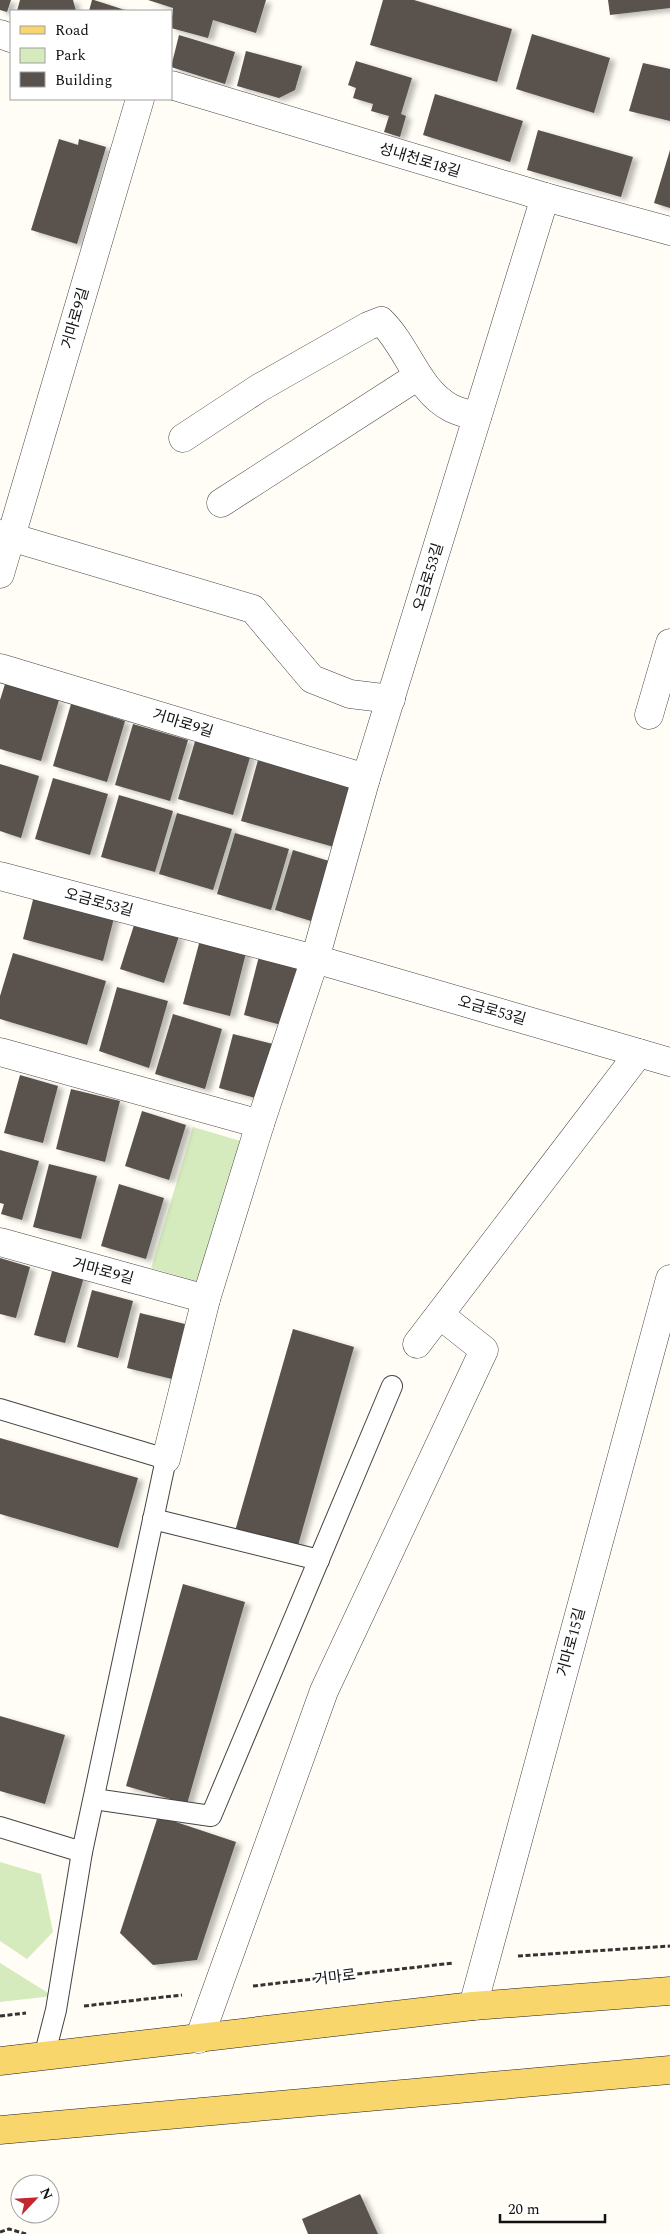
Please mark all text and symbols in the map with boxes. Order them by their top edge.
legend [10,10,172,100]
text: Road [55,19,89,42]
text: Park [55,44,86,67]
text: Building [55,69,112,92]
street label: 성내천로18길 [376,137,463,184]
street label: 거마로9길 [56,285,95,351]
street label: 오금로53길 [407,540,450,614]
street label: 거마로9길 [150,703,216,744]
street label: 오금로53길 [62,882,136,923]
street label: 오금로53길 [455,990,529,1031]
street label: 거마로9길 [70,1252,136,1291]
street label: 거마로15길 [551,1605,592,1679]
street label: 거마로 [313,1964,357,1991]
north arrow [10,2174,60,2224]
text: N [34,2184,58,2203]
scale bar [500,2192,605,2224]
text: 20 m [508,2198,540,2221]

